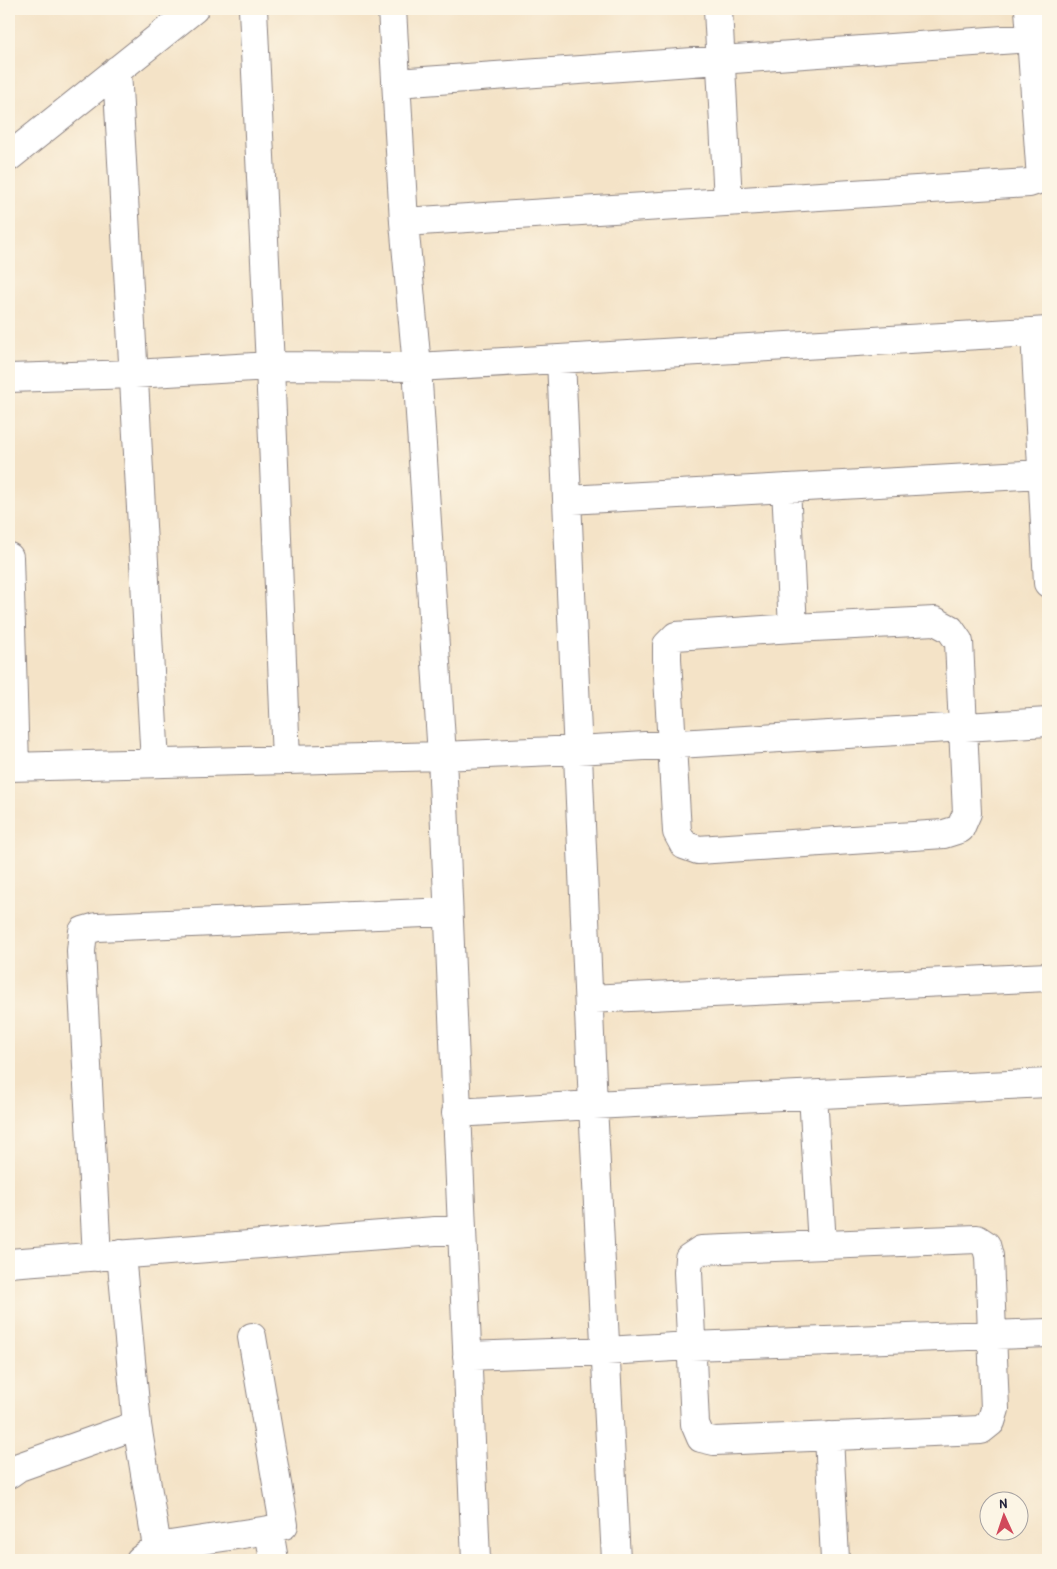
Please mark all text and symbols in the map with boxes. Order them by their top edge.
north arrow [980,1492,1030,1542]
text: N [999,1493,1008,1512]

